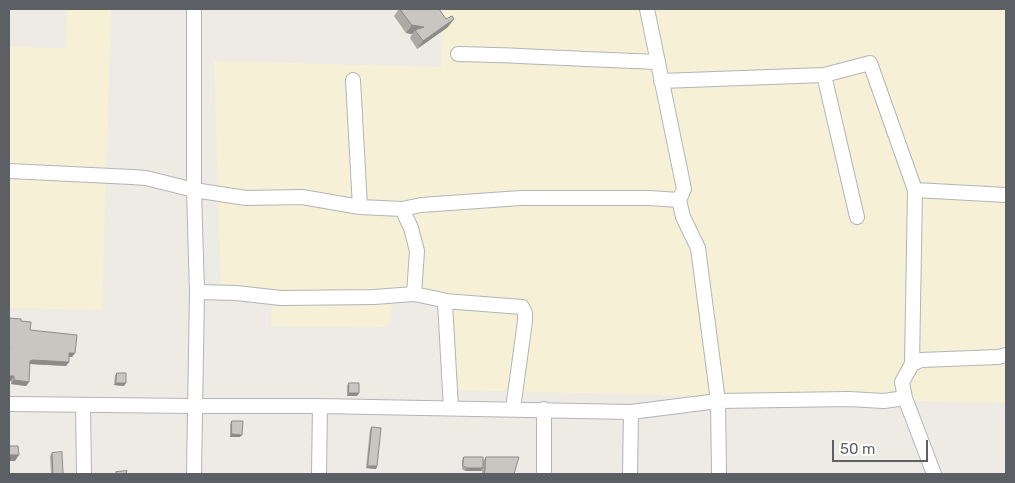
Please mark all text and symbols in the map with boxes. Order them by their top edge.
scale bar [835,430,931,462]
text: 50 m [840,440,875,458]

